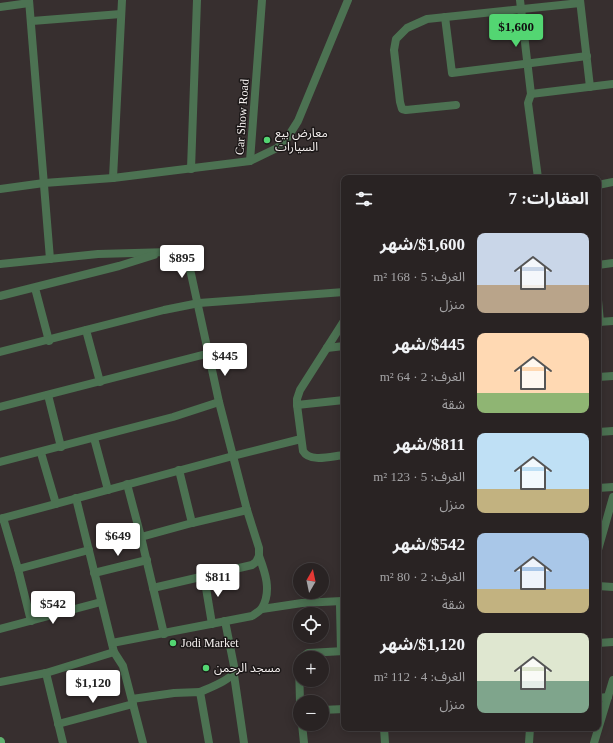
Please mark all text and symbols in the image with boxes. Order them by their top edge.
pin: $1,600 [483,14,549,48]
text: $1,600 [498,19,534,34]
street label: Car Show Road [232,79,252,155]
place label: معارض بيع السيارات [275,126,328,154]
marker: معارض بيع السيارات [262,135,272,145]
icon: filters [353,188,375,210]
text: العقارات: 7 [509,189,589,208]
text: $1,600/شهر [380,235,465,254]
pin: $895 [158,245,206,279]
icon: home [509,249,557,297]
text: $895 [169,250,195,265]
text: الغرف: 5 · 168 m² [373,269,465,284]
text: منزل [440,297,465,312]
text: $445/شهر [393,335,465,354]
pin: $445 [201,343,249,377]
text: $445 [212,348,238,363]
icon: home [509,349,557,397]
text: الغرف: 2 · 64 m² [380,369,465,384]
text: شقة [442,397,465,412]
text: $811/شهر [394,435,465,454]
icon: home [509,449,557,497]
text: الغرف: 5 · 123 m² [373,469,465,484]
text: منزل [440,497,465,512]
pin: $649 [94,523,142,557]
text: $649 [105,528,131,543]
text: $542/شهر [393,535,465,554]
icon: home [509,549,557,597]
north arrow [293,563,329,599]
map controls [293,563,329,731]
pin: $811 [194,564,242,598]
text: $811 [205,569,231,584]
text: الغرف: 2 · 80 m² [380,569,465,584]
pin: $542 [29,591,77,625]
text: $542 [40,596,66,611]
text: شقة [442,597,465,612]
button: locate [293,607,329,643]
text: $1,120/شهر [380,635,465,654]
place label: Jodi Market [181,636,239,650]
marker: Jodi Market [168,638,178,648]
icon: home [509,649,557,697]
button: + [293,651,329,687]
place label: مسجد الرحمن [214,661,281,675]
marker: مسجد الرحمن [201,663,211,673]
text: الغرف: 4 · 112 m² [374,669,465,684]
pin: $1,120 [60,670,126,704]
text: $1,120 [75,675,111,690]
button: − [293,695,329,731]
text: منزل [440,697,465,712]

